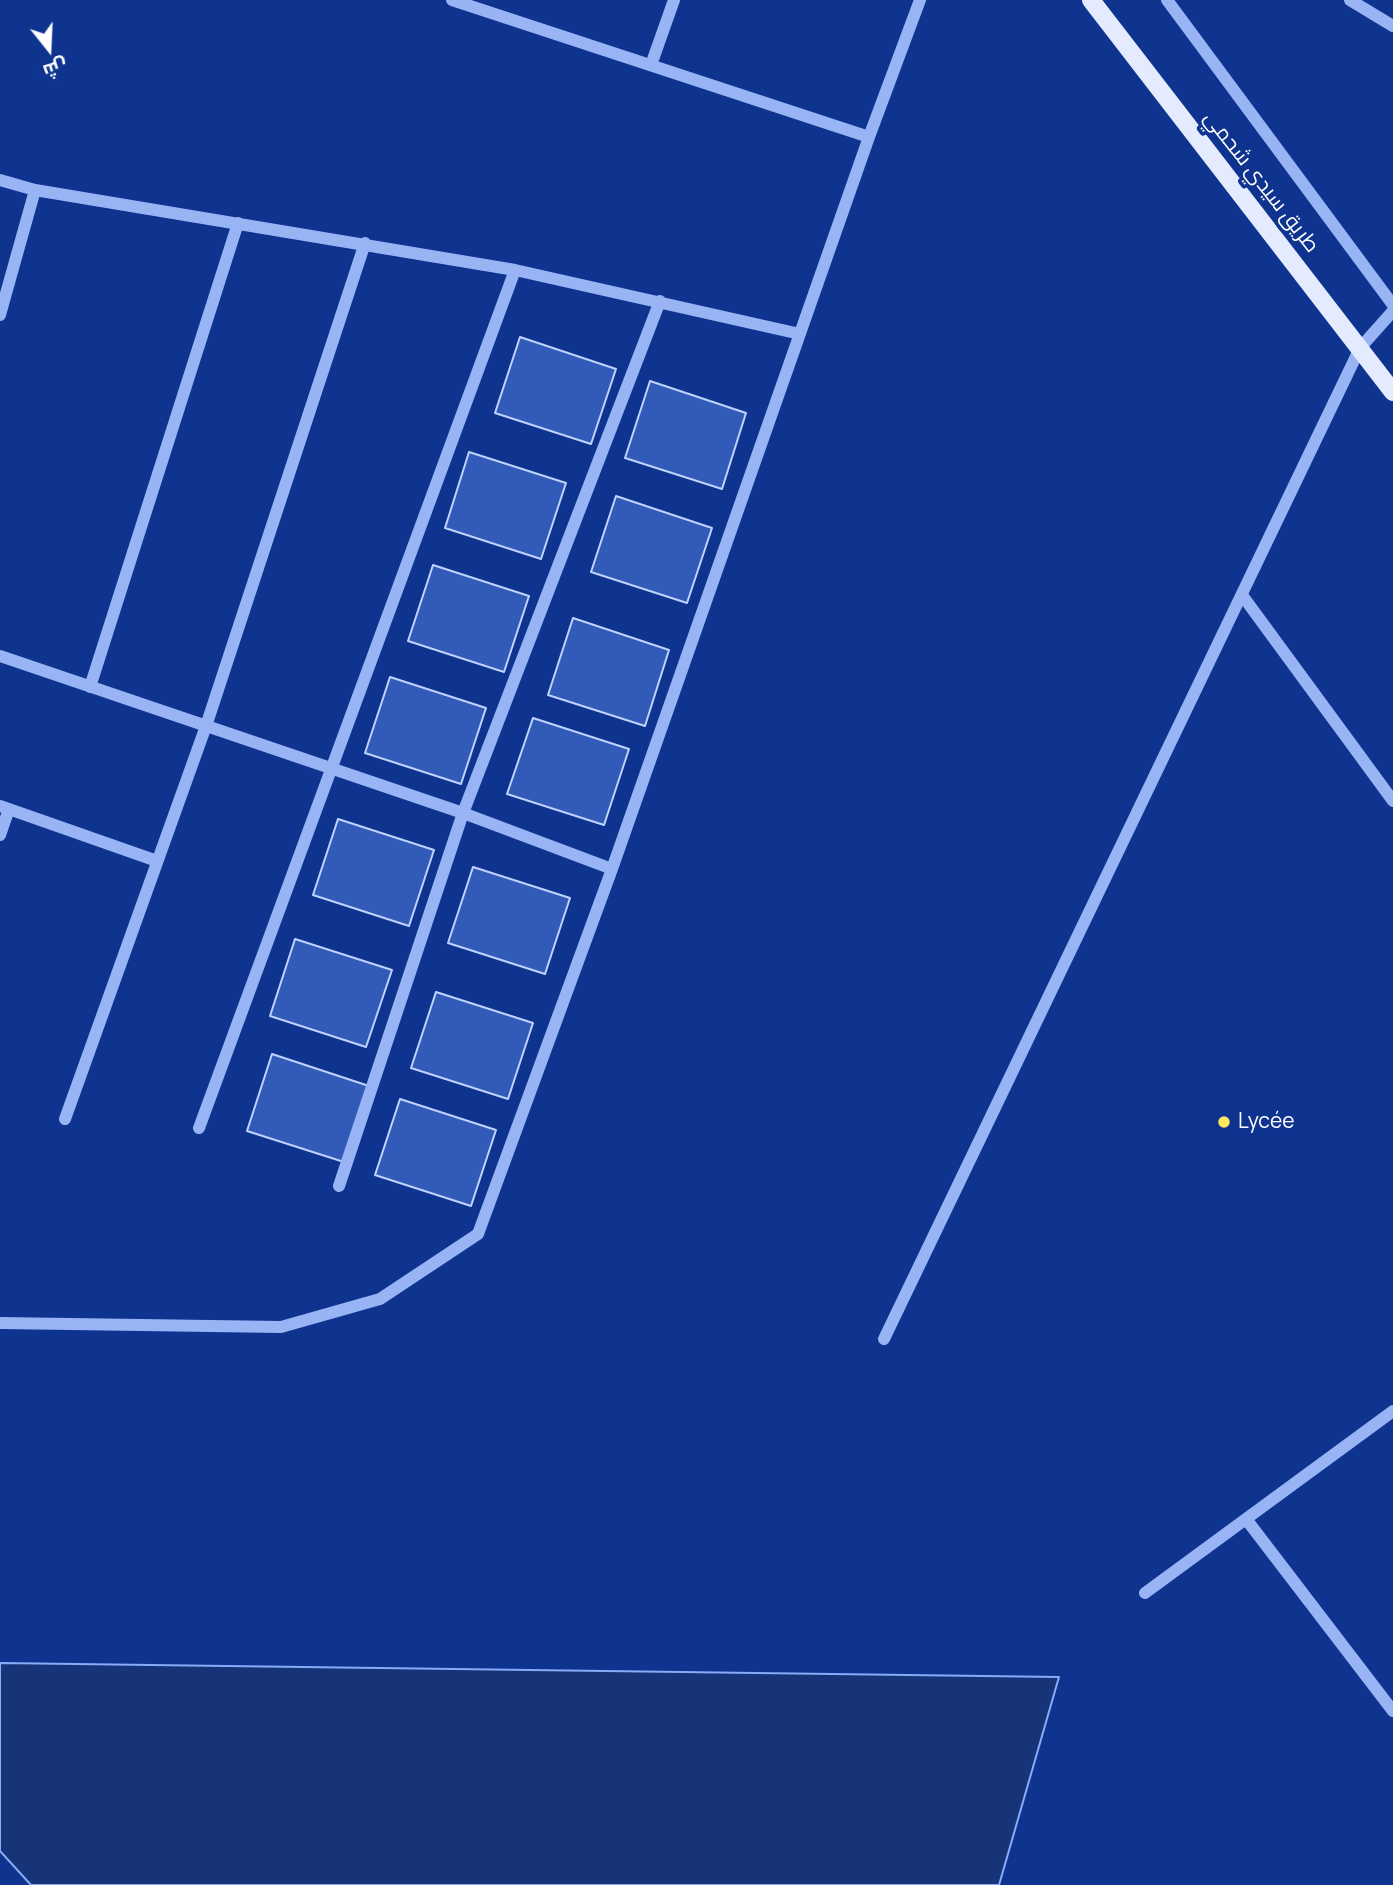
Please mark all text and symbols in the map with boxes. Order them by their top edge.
north arrow [14,14,84,84]
text: ش [40,53,71,85]
street label: طريق سيدي شحمي [1198,106,1324,258]
place label: Lycée [1238,1109,1295,1135]
marker: Lycée [1216,1114,1232,1130]

